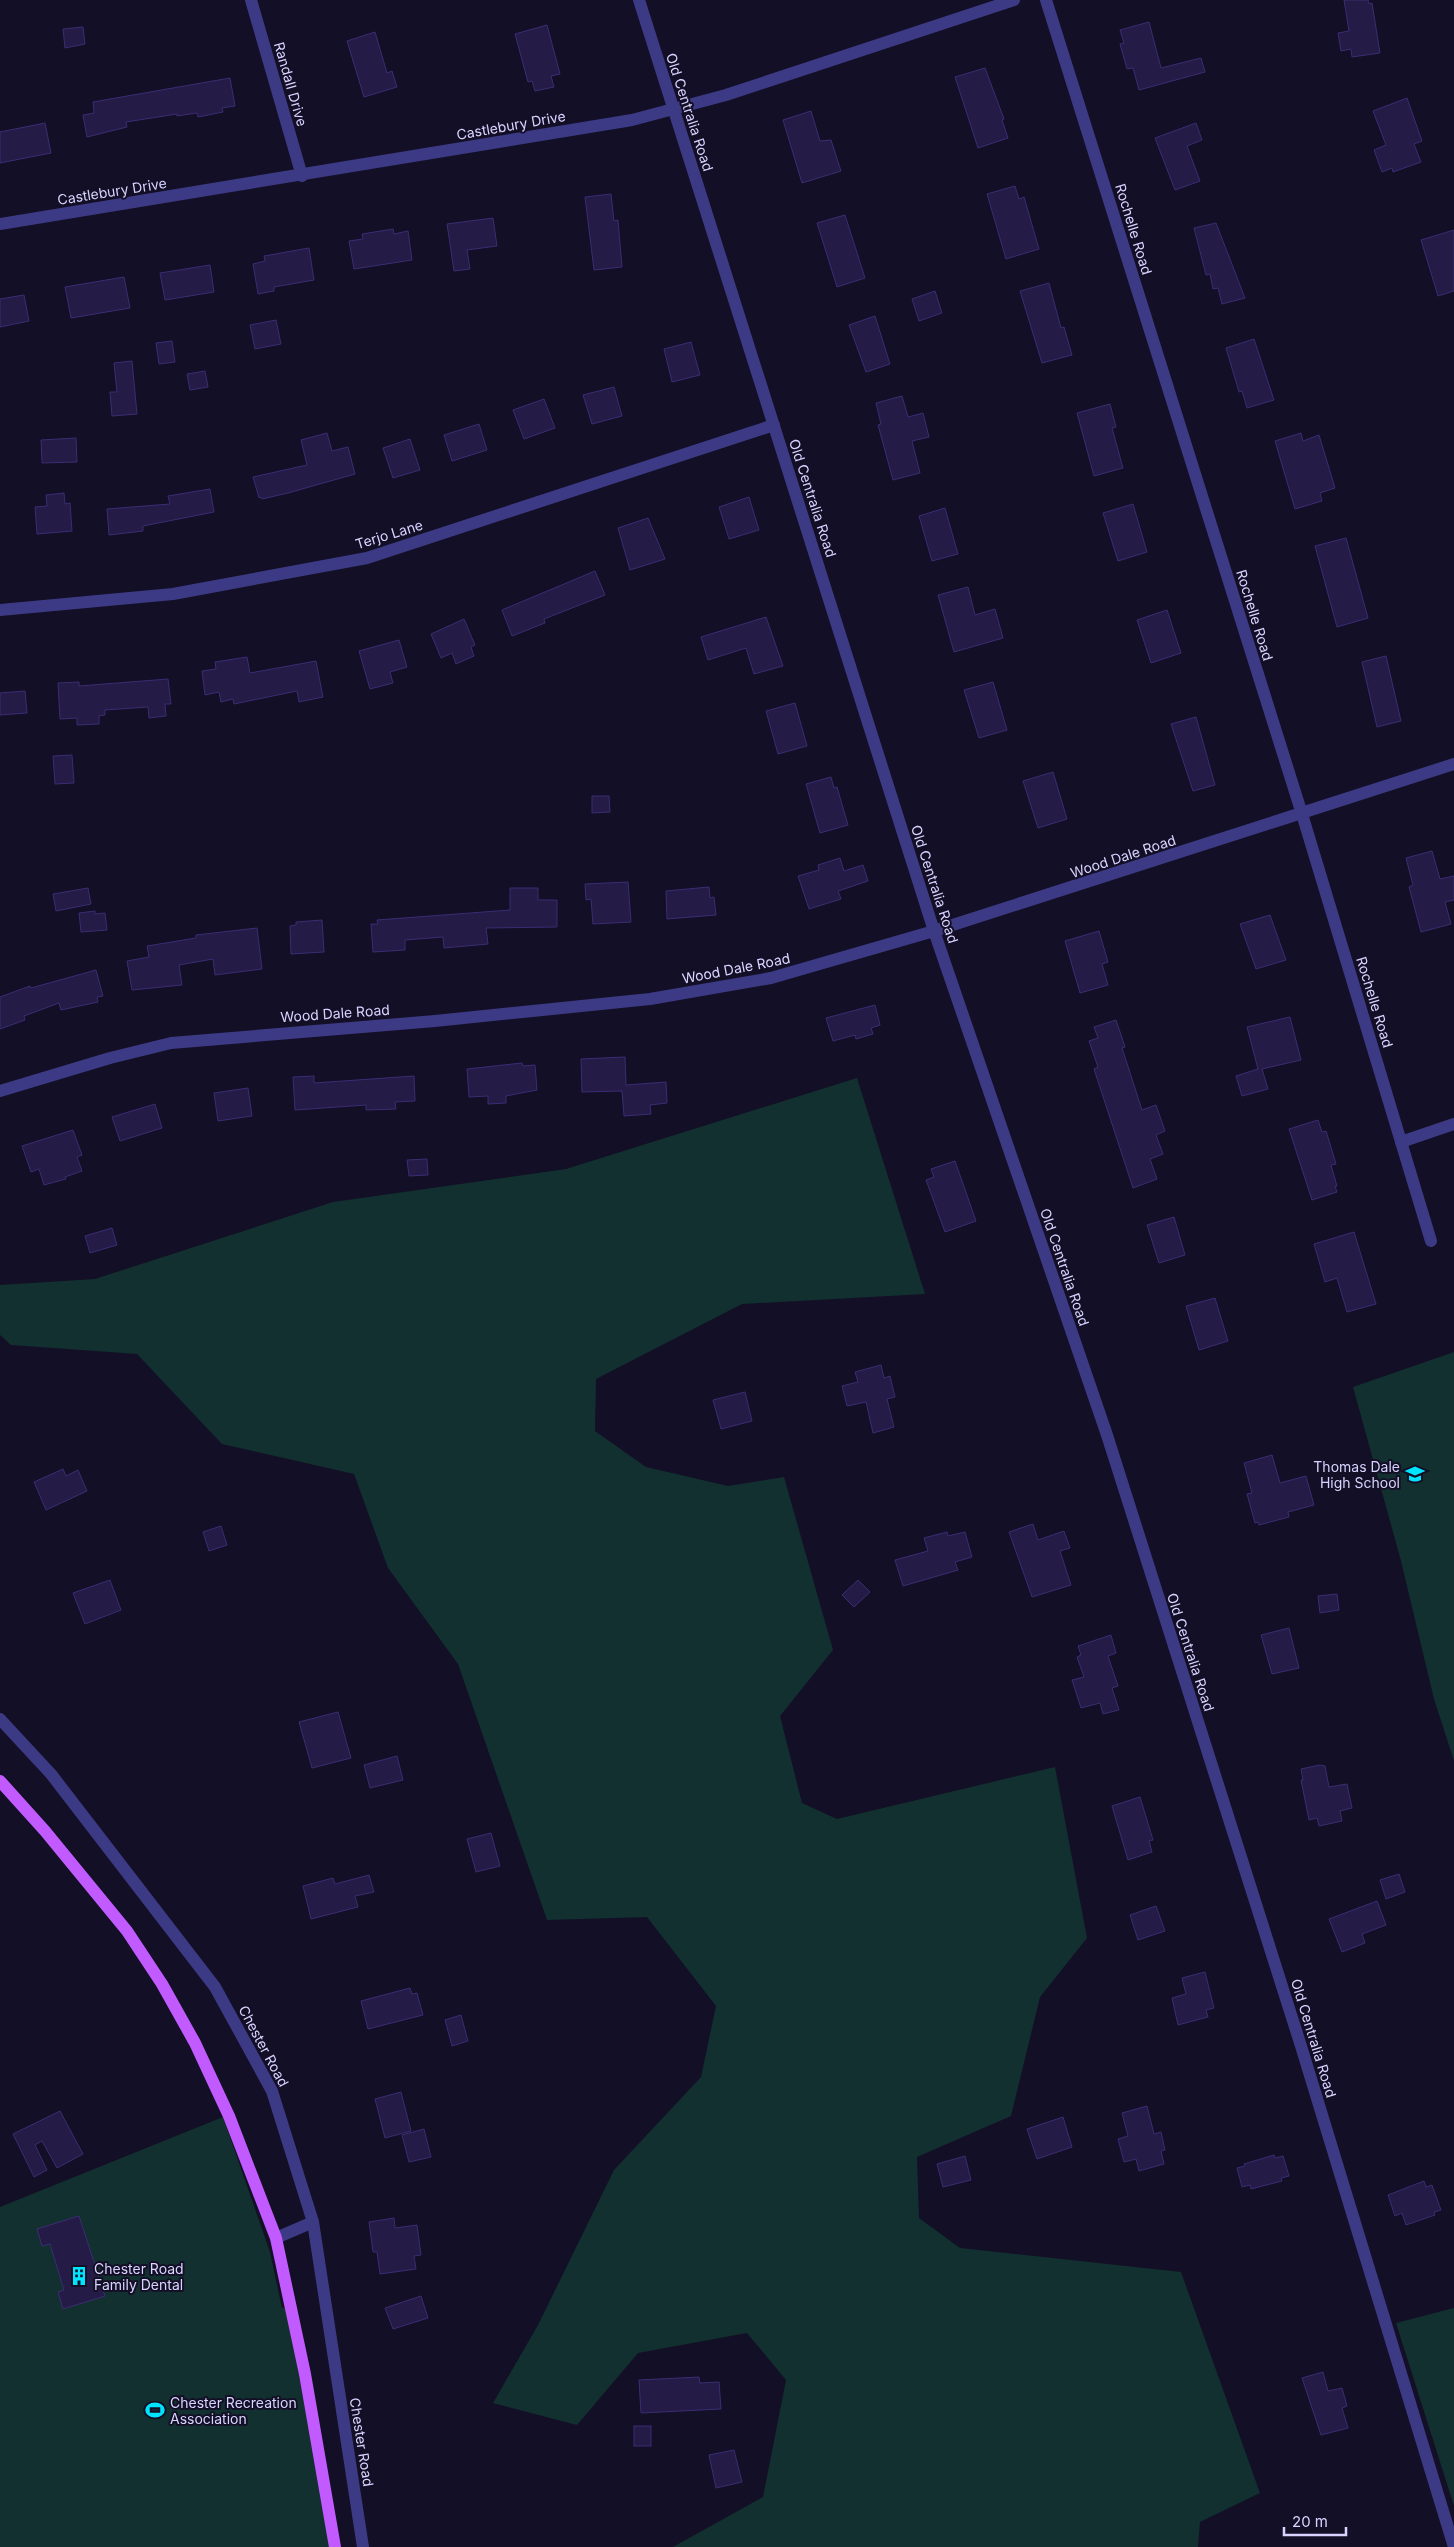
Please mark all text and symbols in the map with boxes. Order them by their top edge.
street label: Randall Drive [271,40,311,128]
street label: Old Centralia Road [663,51,717,173]
street label: Castlebury Drive [455,107,567,143]
street label: Castlebury Drive [56,174,168,208]
street label: Rochelle Road [1112,181,1156,277]
street label: Old Centralia Road [786,437,840,559]
street label: Terjo Lane [353,516,425,552]
street label: Rochelle Road [1233,567,1277,663]
street label: Old Centralia Road [908,823,962,945]
street label: Wood Dale Road [1068,831,1178,881]
street label: Wood Dale Road [681,949,791,987]
street label: Rochelle Road [1353,954,1397,1050]
street label: Wood Dale Road [280,1001,390,1025]
street label: Old Centralia Road [1037,1206,1093,1328]
place label: Thomas Dale High School [1313,1458,1400,1491]
school or university icon: Thomas Dale High School [1404,1463,1426,1485]
street label: Old Centralia Road [1164,1591,1218,1713]
street label: Old Centralia Road [1288,1977,1340,2099]
street label: Chester Road [235,2002,293,2090]
place label: Chester Road Family Dental [94,2260,184,2293]
building icon: Chester Road Family Dental [68,2265,90,2287]
place label: Chester Recreation Association [170,2394,297,2427]
street label: Chester Road [347,2396,377,2488]
sports icon: Chester Recreation Association [144,2399,166,2421]
scale bar [1284,2504,1346,2536]
text: 20 m [1292,2512,1328,2531]

